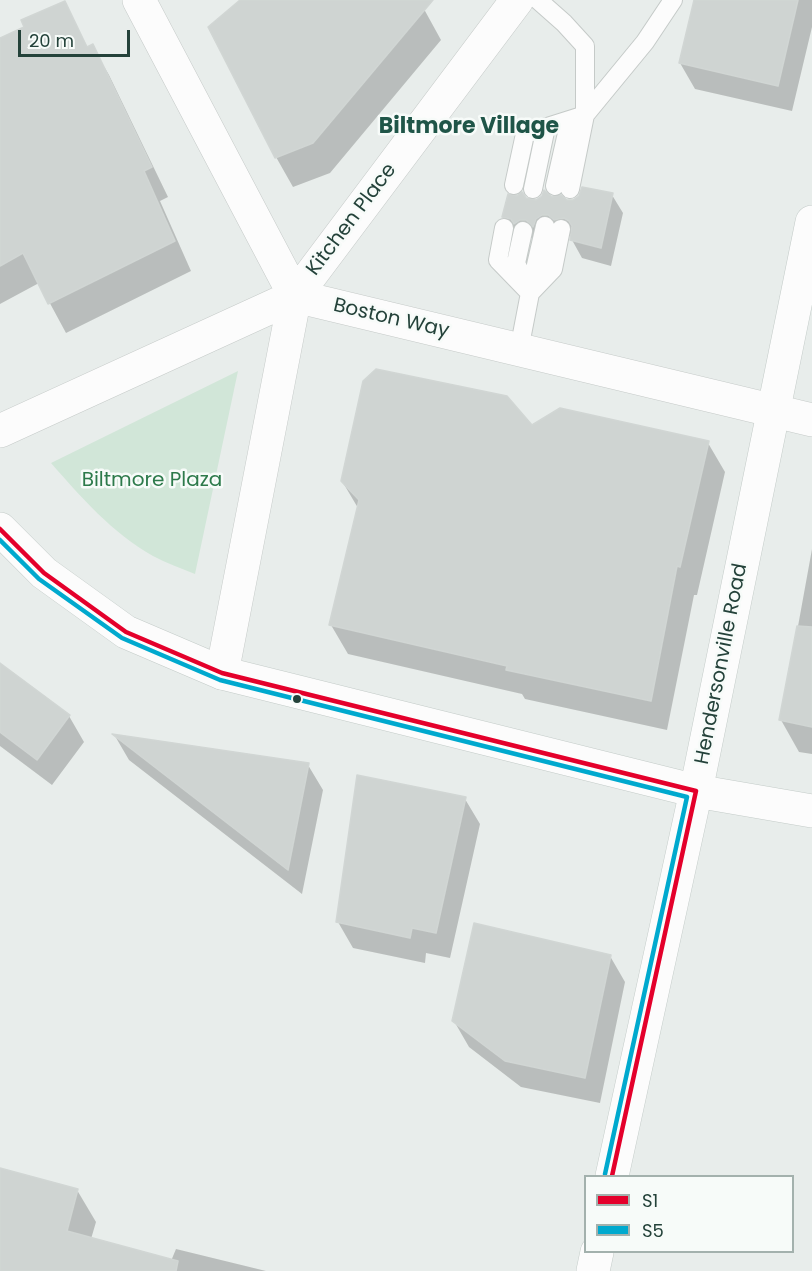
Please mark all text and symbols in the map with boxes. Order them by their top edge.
scale bar [21,18,134,56]
text: 20 m [29,28,74,53]
district label: Biltmore Village [379,114,559,140]
street label: Kitchen Place [302,159,402,281]
street label: Boston Way [331,294,451,344]
park label: Biltmore Plaza [82,469,222,493]
street label: Hendersonville Road [691,561,753,767]
unlabelled marker [291,693,303,705]
legend [584,1175,794,1253]
text: S1 [642,1188,658,1213]
text: S5 [642,1218,664,1243]

